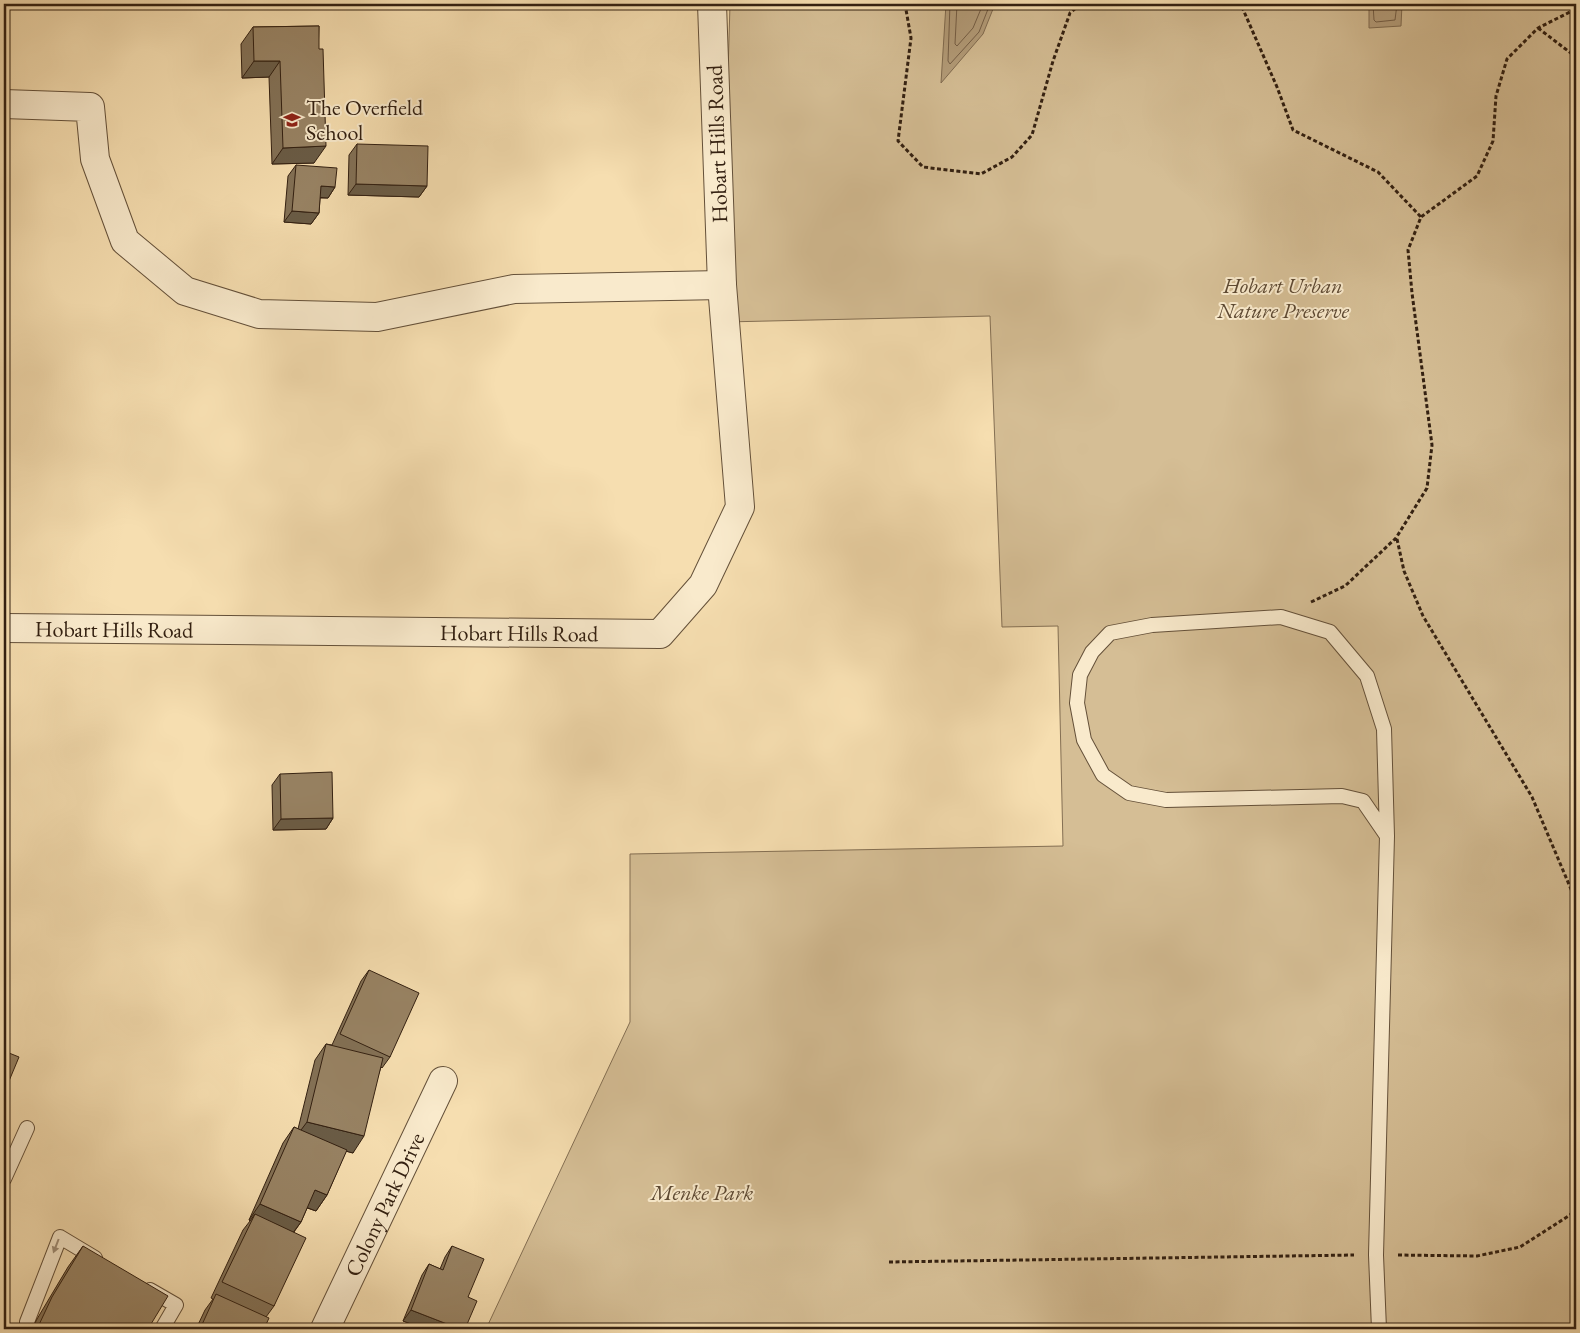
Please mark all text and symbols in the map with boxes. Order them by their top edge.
street label: Hobart Hills Road [700,63,734,224]
place label: The Overfield School [306,93,424,147]
school or university icon: The Overfield School [282,110,302,130]
park label: Hobart Urban Nature Preserve [1216,271,1350,325]
street label: Hobart Hills Road [35,614,194,644]
street label: Hobart Hills Road [440,617,599,648]
street label: Colony Park Drive [338,1127,431,1281]
park label: Menke Park [649,1178,753,1207]
one-way arrow [52,1239,60,1254]

